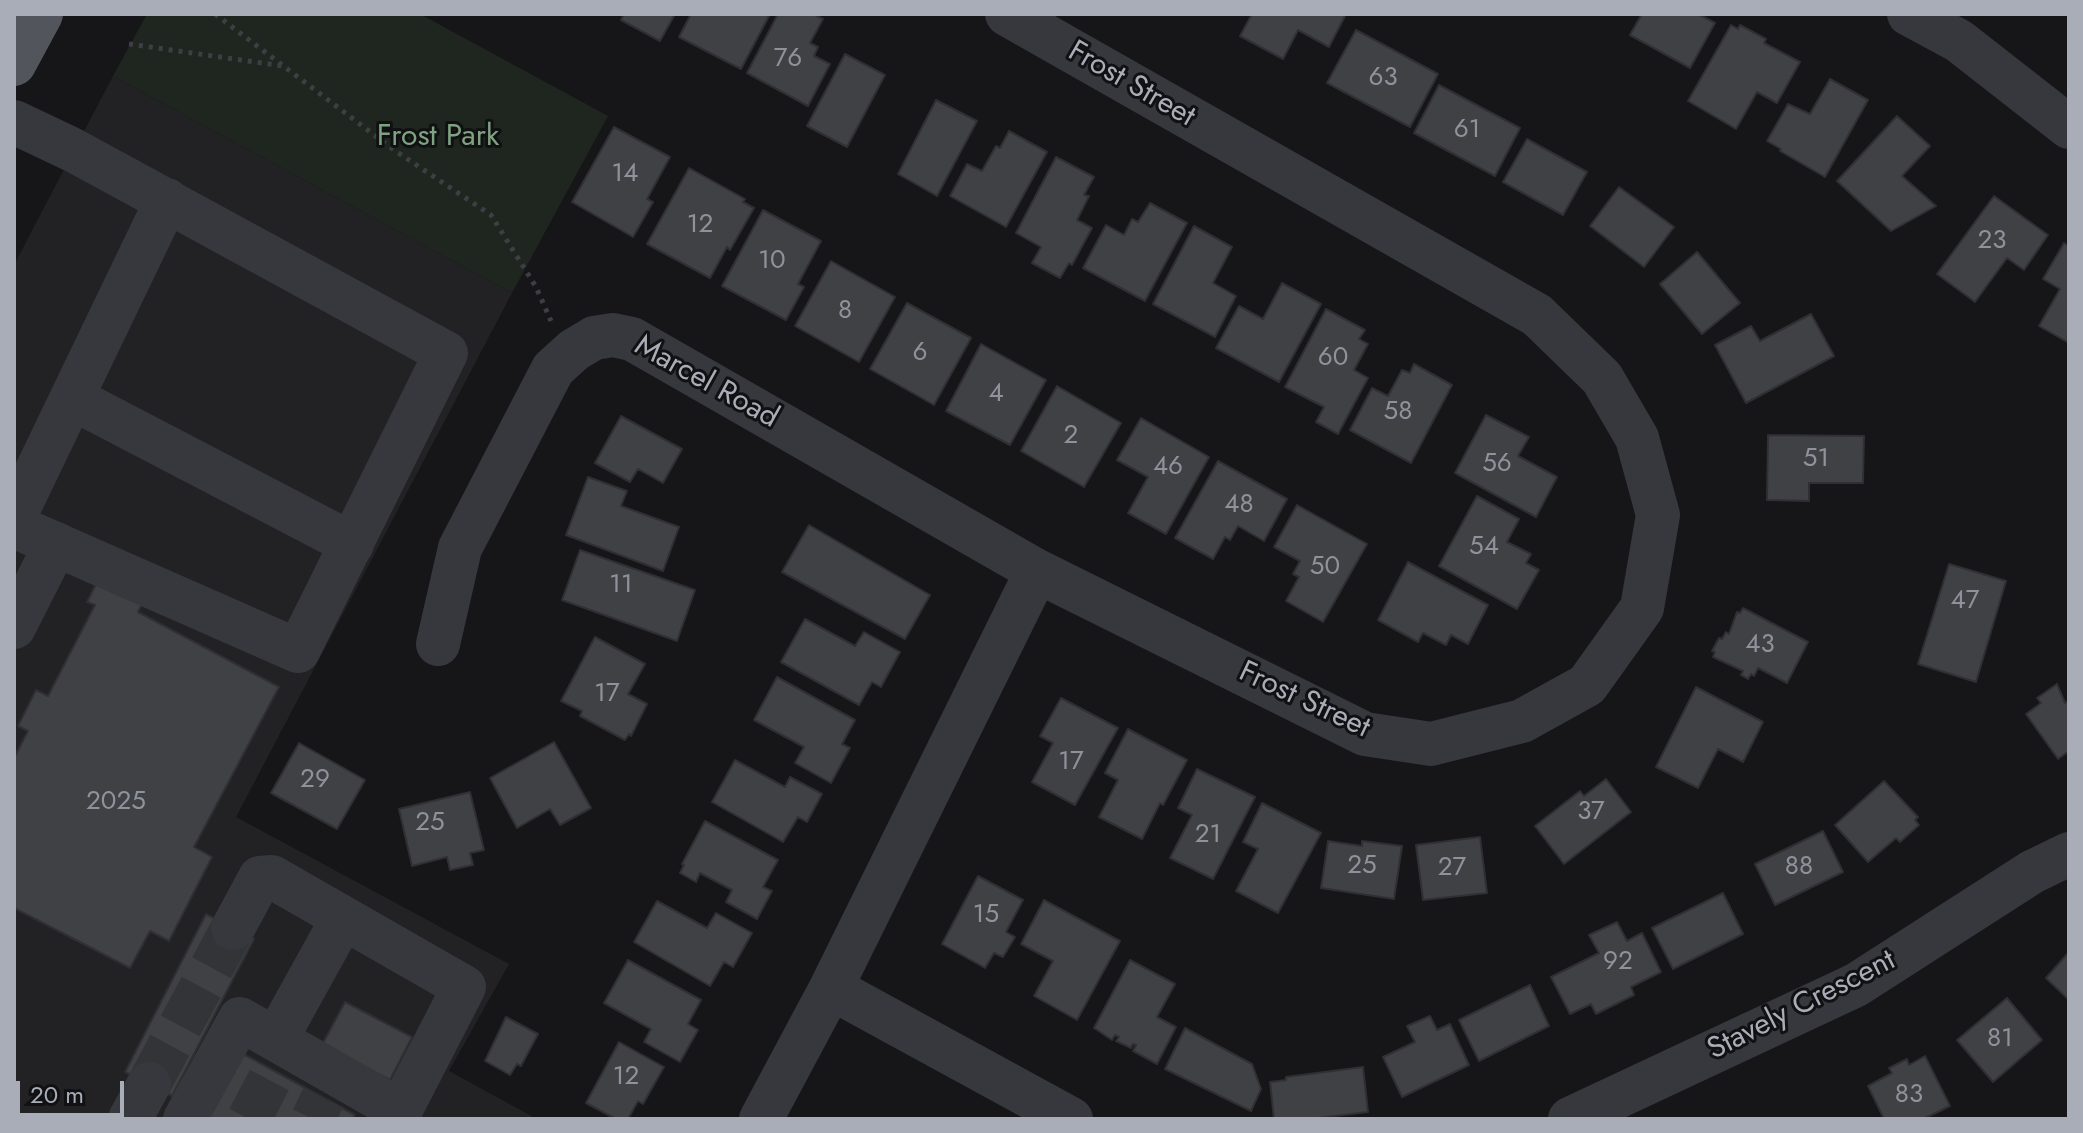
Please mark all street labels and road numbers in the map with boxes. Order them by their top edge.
street label: Frost Street [1061,34,1201,136]
street label: Marcel Road [628,329,784,437]
street label: Frost Street [1233,655,1375,747]
street label: Stavely Crescent [1702,943,1902,1069]

